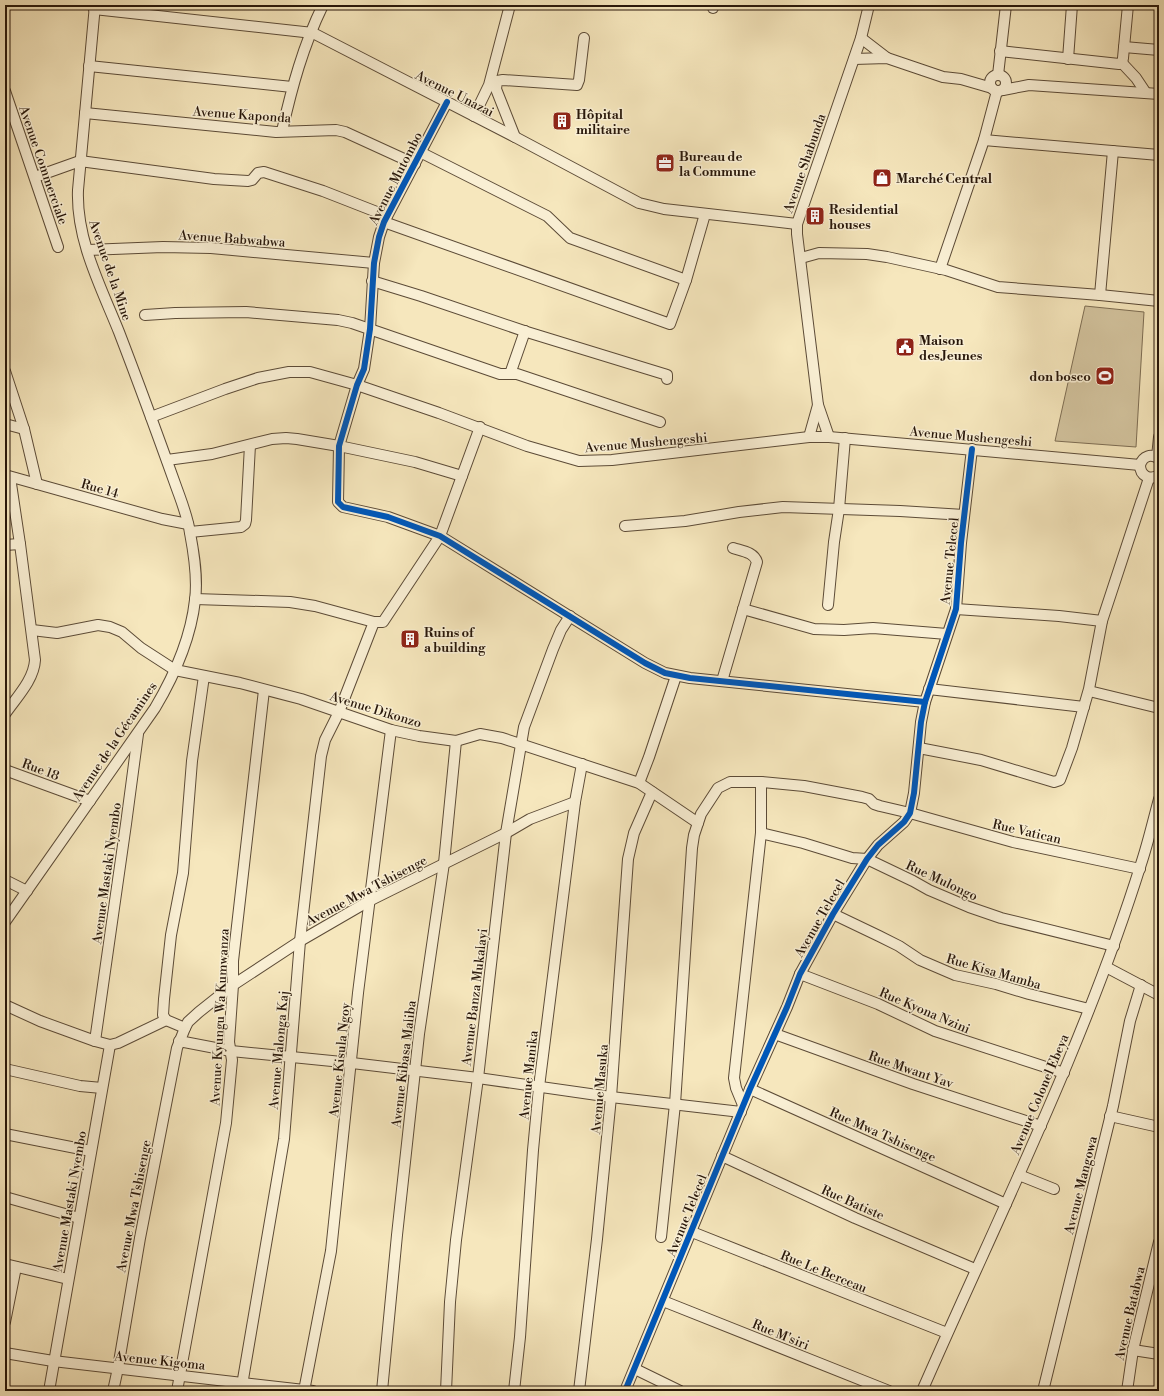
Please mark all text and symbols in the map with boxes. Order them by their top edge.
street label: Avenue Unazai [412,67,497,121]
street label: Avenue Commerciale [15,103,71,227]
street label: Avenue Kaponda [191,104,292,126]
place label: Hôpital militaire [576,107,630,138]
building icon: Hôpital militaire [551,110,573,132]
street label: Avenue Shabunda [780,111,830,216]
street label: Avenue Mutombo [365,129,426,229]
place label: Bureau de la Commune [679,149,756,180]
office icon: Bureau de la Commune [654,152,676,174]
shop icon: Marché Central [871,167,893,189]
place label: Marché Central [896,171,993,187]
place label: Residential houses [829,202,899,233]
building icon: Residential houses [804,205,826,227]
street label: Avenue de la Mine [85,217,135,323]
street label: Avenue Babwabwa [177,227,286,251]
place label: Maison des Jeunes [919,333,983,364]
public building icon: Maison des Jeunes [894,336,916,358]
sports icon: don bosco [1094,365,1116,387]
place label: don bosco [1029,369,1091,385]
street label: Avenue Mushengeshi [908,424,1033,450]
street label: Avenue Mushengeshi [583,430,708,456]
street label: Rue 14 [79,476,121,502]
street label: Avenue Telecel [937,517,963,606]
place label: Ruins of a building [424,625,486,656]
building icon: Ruins of a building [399,628,421,650]
street label: Avenue de la Gécamines [68,679,161,805]
street label: Avenue Dikonzo [327,688,424,732]
street label: Rue 18 [20,756,62,784]
street label: Avenue Mastaki Nyembo [89,801,125,946]
street label: Rue Vatican [991,816,1063,848]
street label: Avenue Mwa Tshisenge [302,852,430,930]
street label: Rue Mulongo [903,857,980,905]
street label: Avenue Telecel [791,877,849,961]
street label: Avenue Kyungu Wa Kumwanza [207,928,233,1107]
street label: Avenue Banza Mukalayi [459,928,491,1068]
street label: Rue Kisa Mamba [945,951,1043,993]
street label: Rue Kyona Nzini [877,985,972,1037]
street label: Avenue Malonga Kaj [266,990,292,1111]
street label: Avenue Kibasa Maliba [388,999,420,1130]
street label: Avenue Kisula Ngoy [326,1001,354,1119]
street label: Avenue Manika [516,1029,542,1121]
street label: Avenue Colonel Ebeya [1007,1031,1073,1158]
street label: Avenue Masuka [588,1043,612,1136]
street label: Rue Mwant Yav [866,1048,956,1092]
street label: Rue Mwa Tshisenge [827,1104,939,1166]
street label: Avenue Mastaki Nyembo [50,1129,90,1274]
street label: Avenue Mangowa [1061,1134,1101,1237]
street label: Avenue Mwa Tshisenge [113,1138,155,1275]
street label: Avenue Telecel [663,1172,711,1260]
street label: Rue Batiste [819,1182,887,1224]
street label: Rue Le Berceau [778,1247,870,1297]
street label: Avenue Batabwa [1111,1264,1149,1363]
street label: Rue M'siri [750,1316,812,1354]
street label: Avenue Kigoma [113,1348,207,1374]

